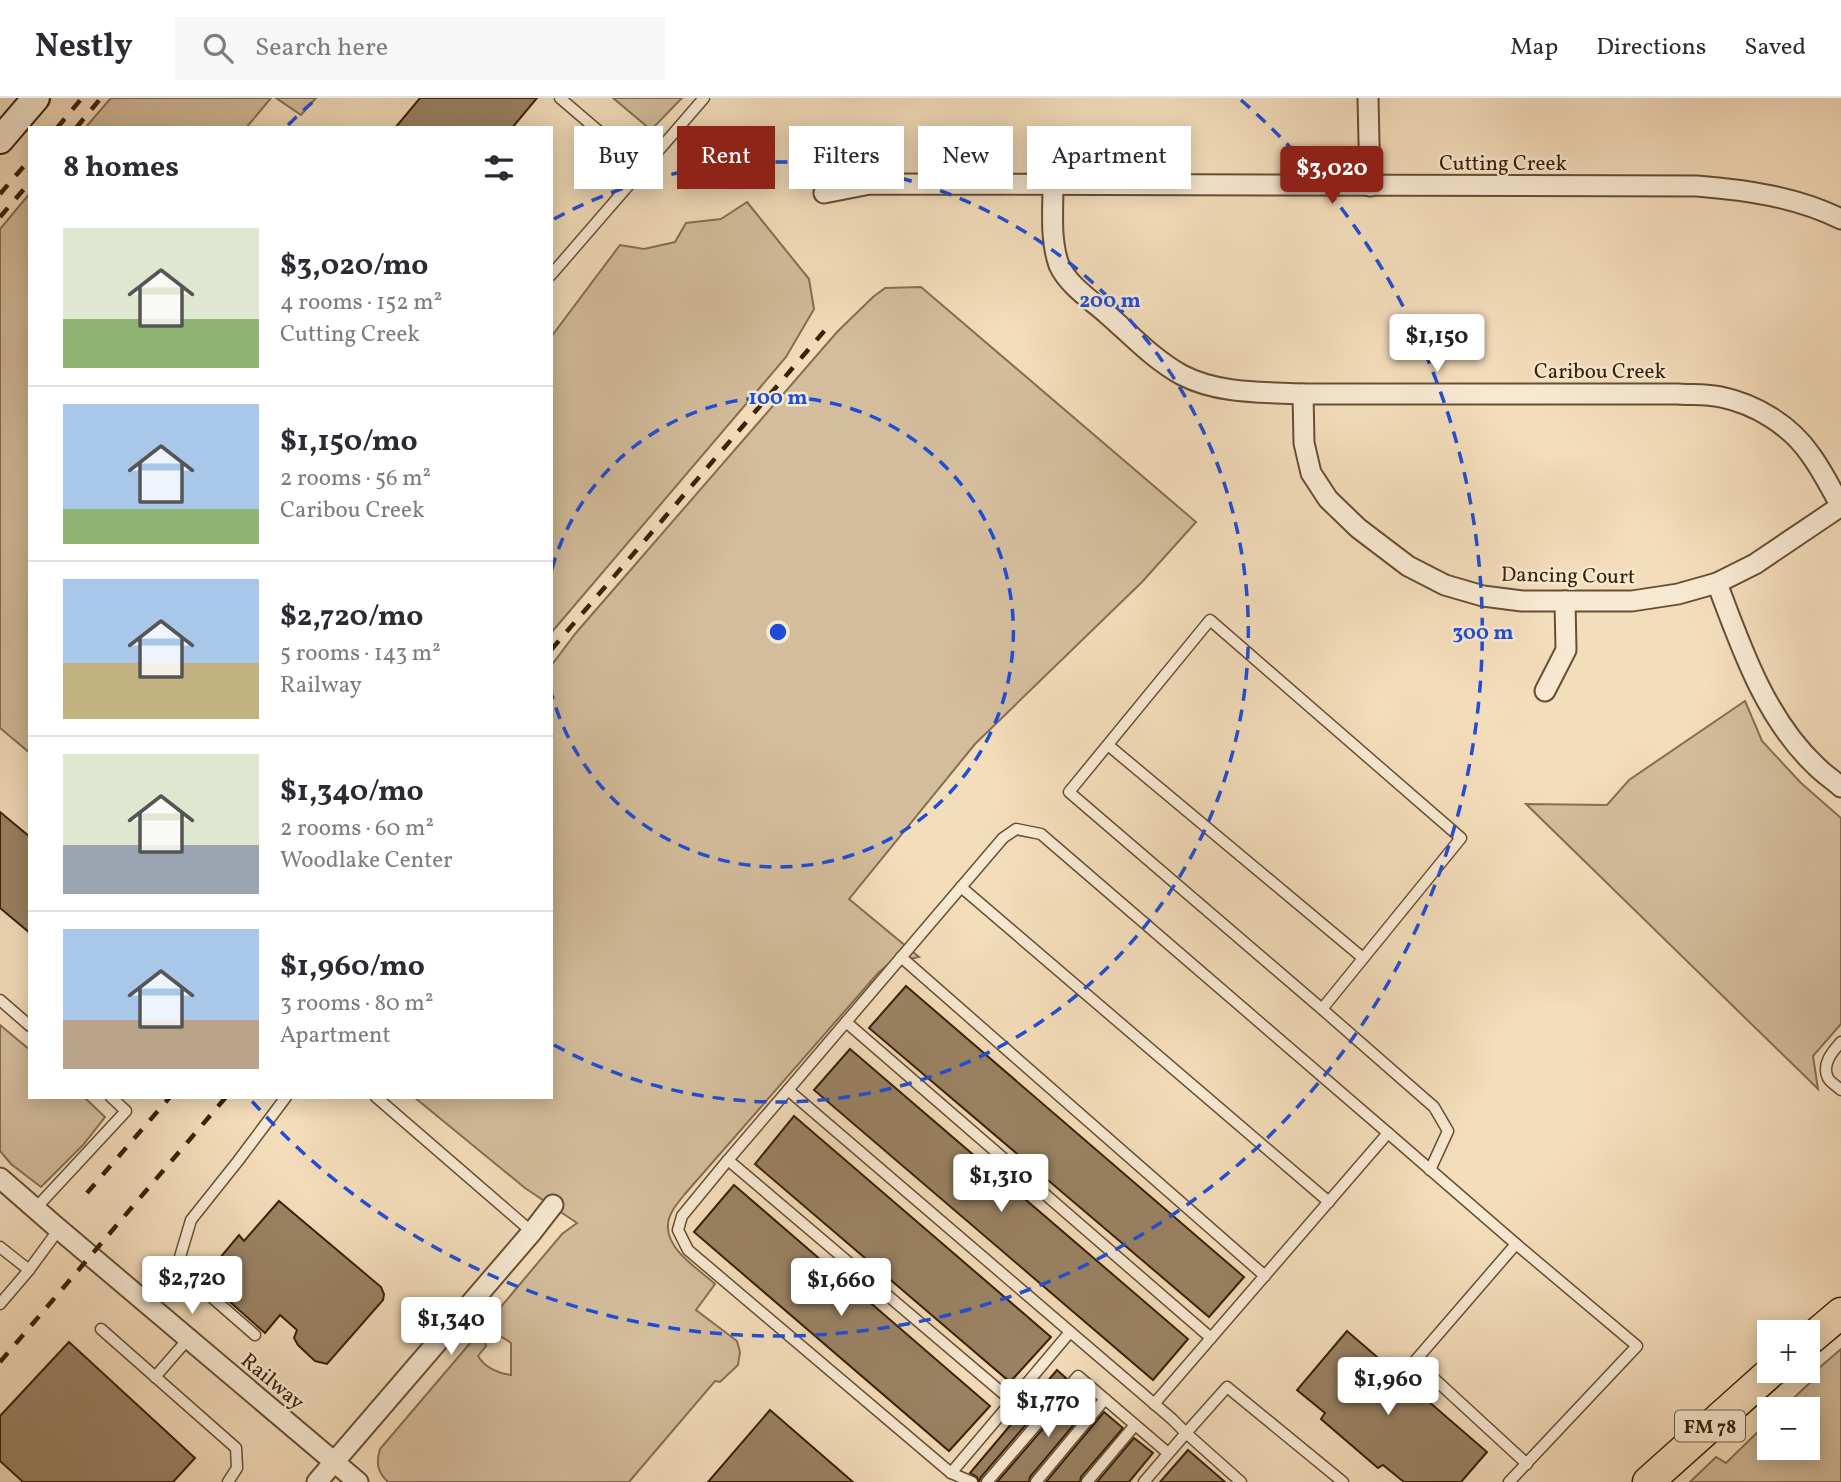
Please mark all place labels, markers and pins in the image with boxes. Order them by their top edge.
pin: $3,020 [1275,146,1389,206]
pin: $1,150 [1380,314,1494,374]
centre of rings [766,620,790,644]
pin: $1,310 [944,1154,1058,1214]
pin: $2,720 [135,1256,249,1316]
pin: $1,660 [784,1258,898,1318]
pin: $1,340 [394,1298,508,1357]
pin: $1,960 [1331,1358,1445,1417]
pin: $1,770 [991,1380,1105,1439]

